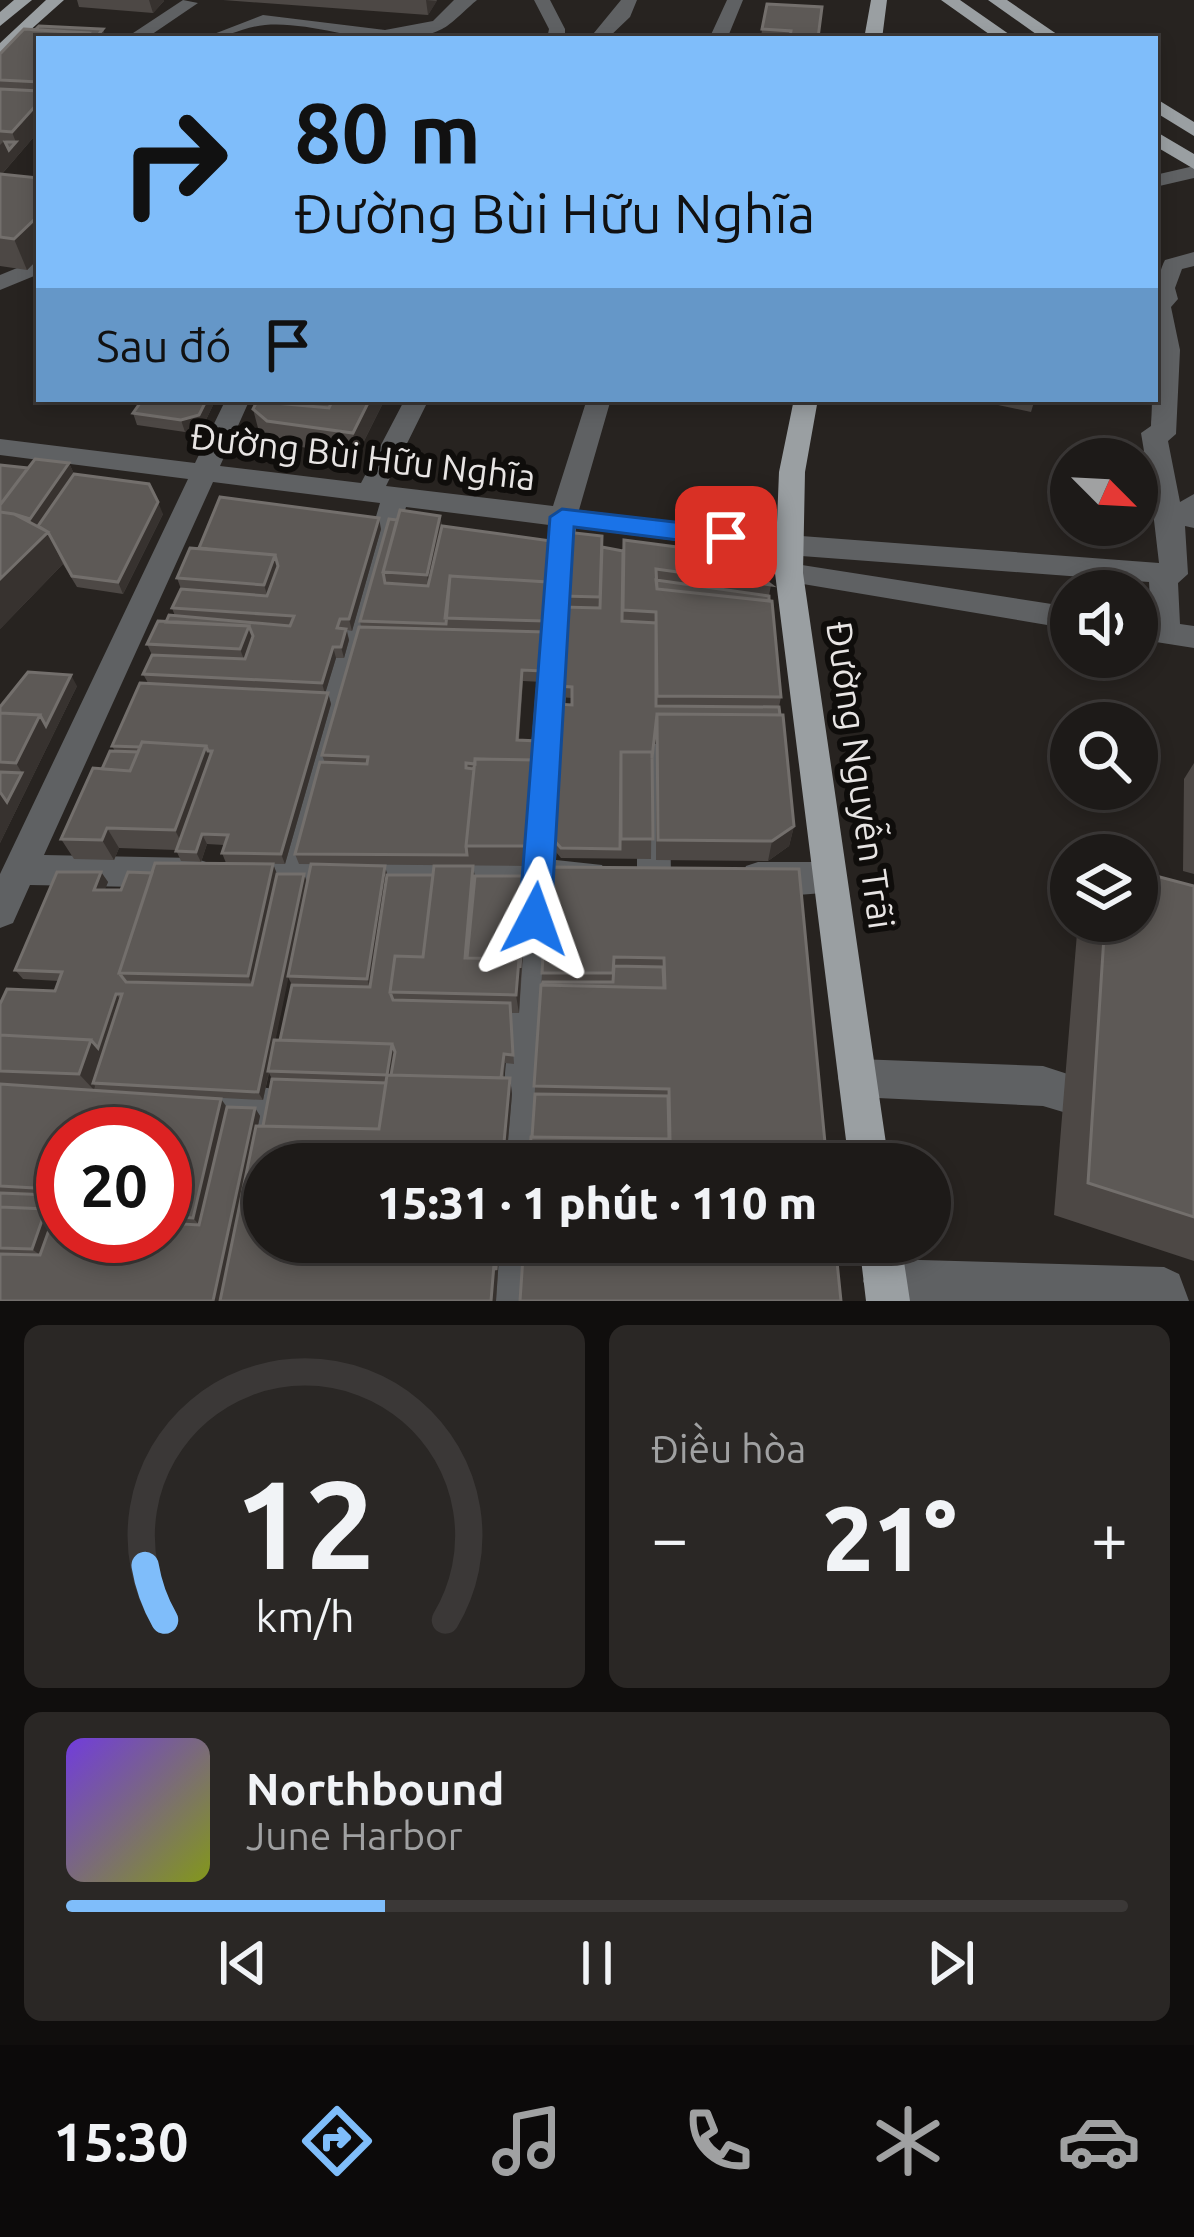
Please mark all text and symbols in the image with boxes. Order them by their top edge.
icon: right [96,84,252,240]
text: 80 m [294,85,481,179]
text: Đường Bùi Hữu Nghĩa [294,183,815,243]
icon: arrive [255,312,321,378]
text: Sau đó [96,320,231,371]
street label: Đường Bùi Hữu Nghĩa [188,414,538,498]
north arrow [1050,438,1158,546]
map controls [1050,438,1158,942]
pin [675,486,777,588]
icon: arrive [693,504,759,570]
button: sound [1050,570,1158,678]
street label: Đường Nguyễn Trãi [819,618,904,932]
button: search [1050,702,1158,810]
button: layers [1050,834,1158,942]
position arrow [472,856,598,982]
speed limit sign: 20 [36,1107,192,1263]
text: 15:31 · 1 phút · 110 m [377,1177,817,1228]
text: Điều hòa [651,1427,806,1470]
text: 12 [234,1453,375,1593]
text: 21° [822,1487,957,1588]
text: − [651,1500,688,1574]
text: + [1091,1500,1128,1574]
text: km/h [255,1591,354,1639]
text: Northbound [246,1763,505,1814]
text: June Harbor [246,1814,463,1857]
icon: previous [210,1930,276,1996]
icon: pause [564,1930,630,1996]
icon: next [918,1930,984,1996]
icon: directions [295,2099,379,2183]
icon: music [485,2099,569,2183]
icon: phone [676,2099,760,2183]
icon: climate [866,2099,950,2183]
icon: car [1057,2099,1141,2183]
text: 15:30 [53,2111,188,2171]

